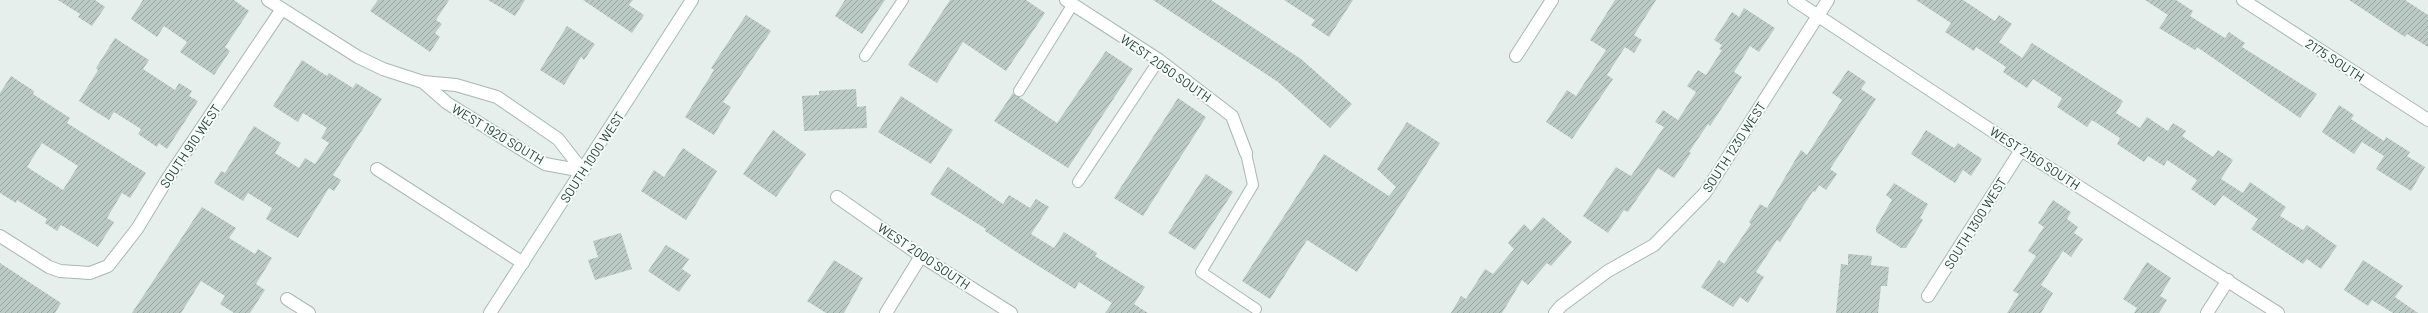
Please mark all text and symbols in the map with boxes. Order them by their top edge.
street label: WEST 2050 SOUTH [1117,31,1215,105]
street label: 2175 SOUTH [2303,35,2367,85]
street label: SOUTH 1230 WEST [1699,99,1769,195]
street label: WEST 1920 SOUTH [449,100,547,168]
street label: SOUTH 910 WEST [156,101,224,191]
street label: SOUTH 1000 WEST [557,108,627,206]
street label: WEST 2150 SOUTH [1987,123,2083,193]
street label: SOUTH 1300 WEST [1940,174,2010,272]
street label: WEST 2000 SOUTH [875,219,973,293]

